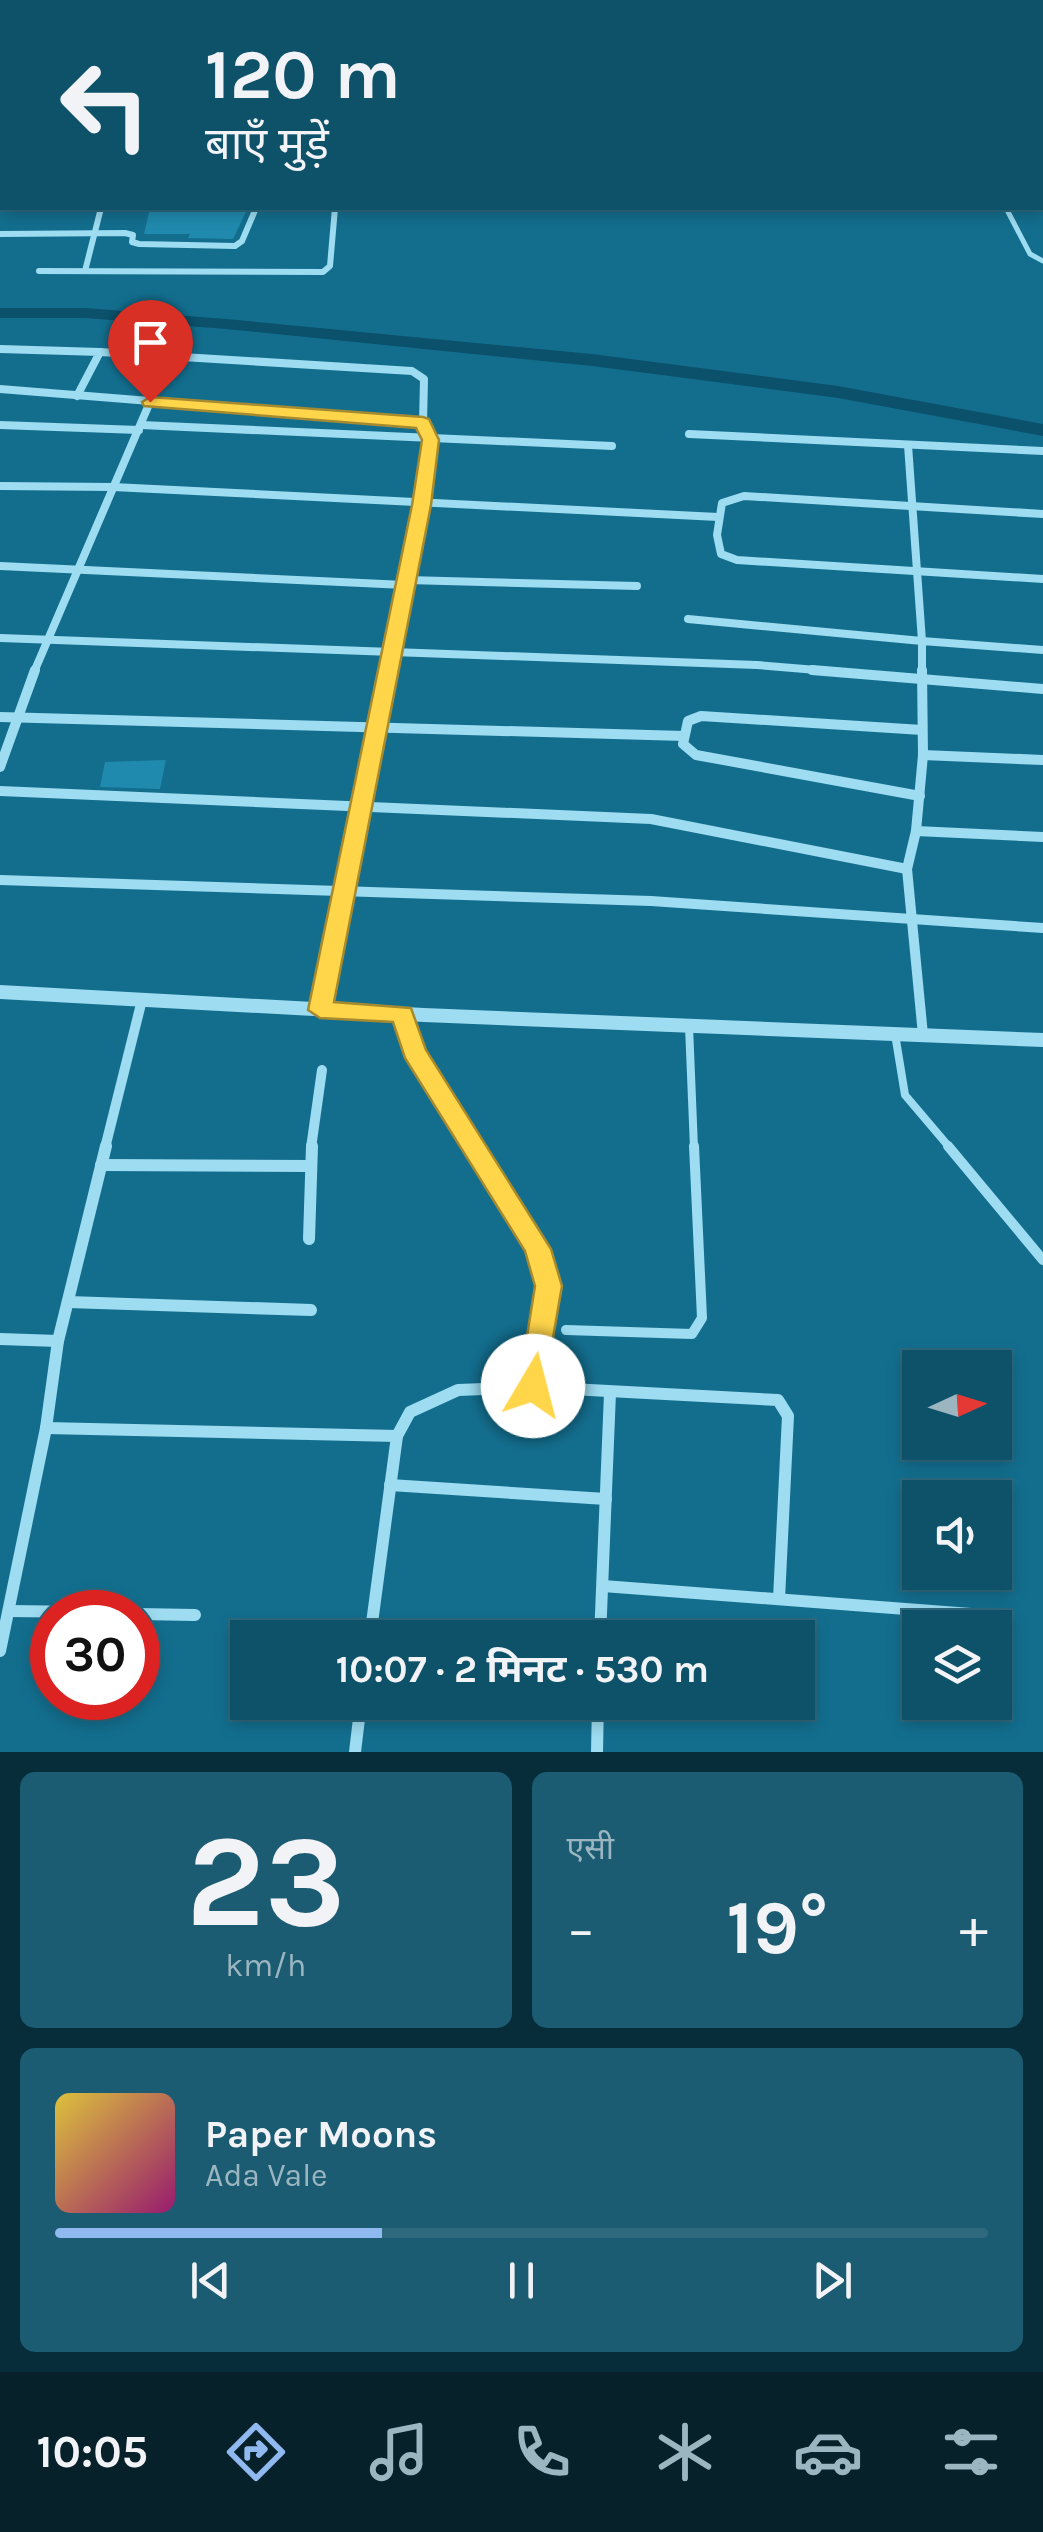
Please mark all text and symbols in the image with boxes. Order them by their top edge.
text: 120 m [205,34,401,116]
icon: left [40,40,170,170]
text: बाएँ मुड़ें [205,118,329,170]
pin [108,300,193,403]
icon: arrive [123,315,178,370]
position arrow [481,1334,585,1438]
north arrow [902,1350,1012,1460]
map controls [902,1350,1012,1720]
button: sound [902,1480,1012,1590]
speed limit sign: 30 [30,1590,160,1720]
button: layers [902,1610,1012,1720]
text: 10:07 · 2 मिनट · 530 m [336,1647,709,1692]
text: 23 [186,1806,346,1958]
text: एसी [567,1830,614,1867]
text: 19° [726,1884,828,1972]
text: − [567,1897,595,1961]
text: + [959,1897,988,1961]
text: km/h [225,1947,306,1984]
text: Paper Moons [205,2112,437,2157]
text: Ada Vale [205,2157,328,2194]
icon: previous [183,2253,238,2308]
icon: pause [494,2253,549,2308]
icon: next [805,2253,860,2308]
icon: directions [221,2417,291,2487]
icon: music [364,2417,434,2487]
icon: phone [507,2417,577,2487]
icon: climate [650,2417,720,2487]
icon: car [793,2417,863,2487]
icon: filters [936,2417,1006,2487]
text: 10:05 [37,2426,148,2478]

